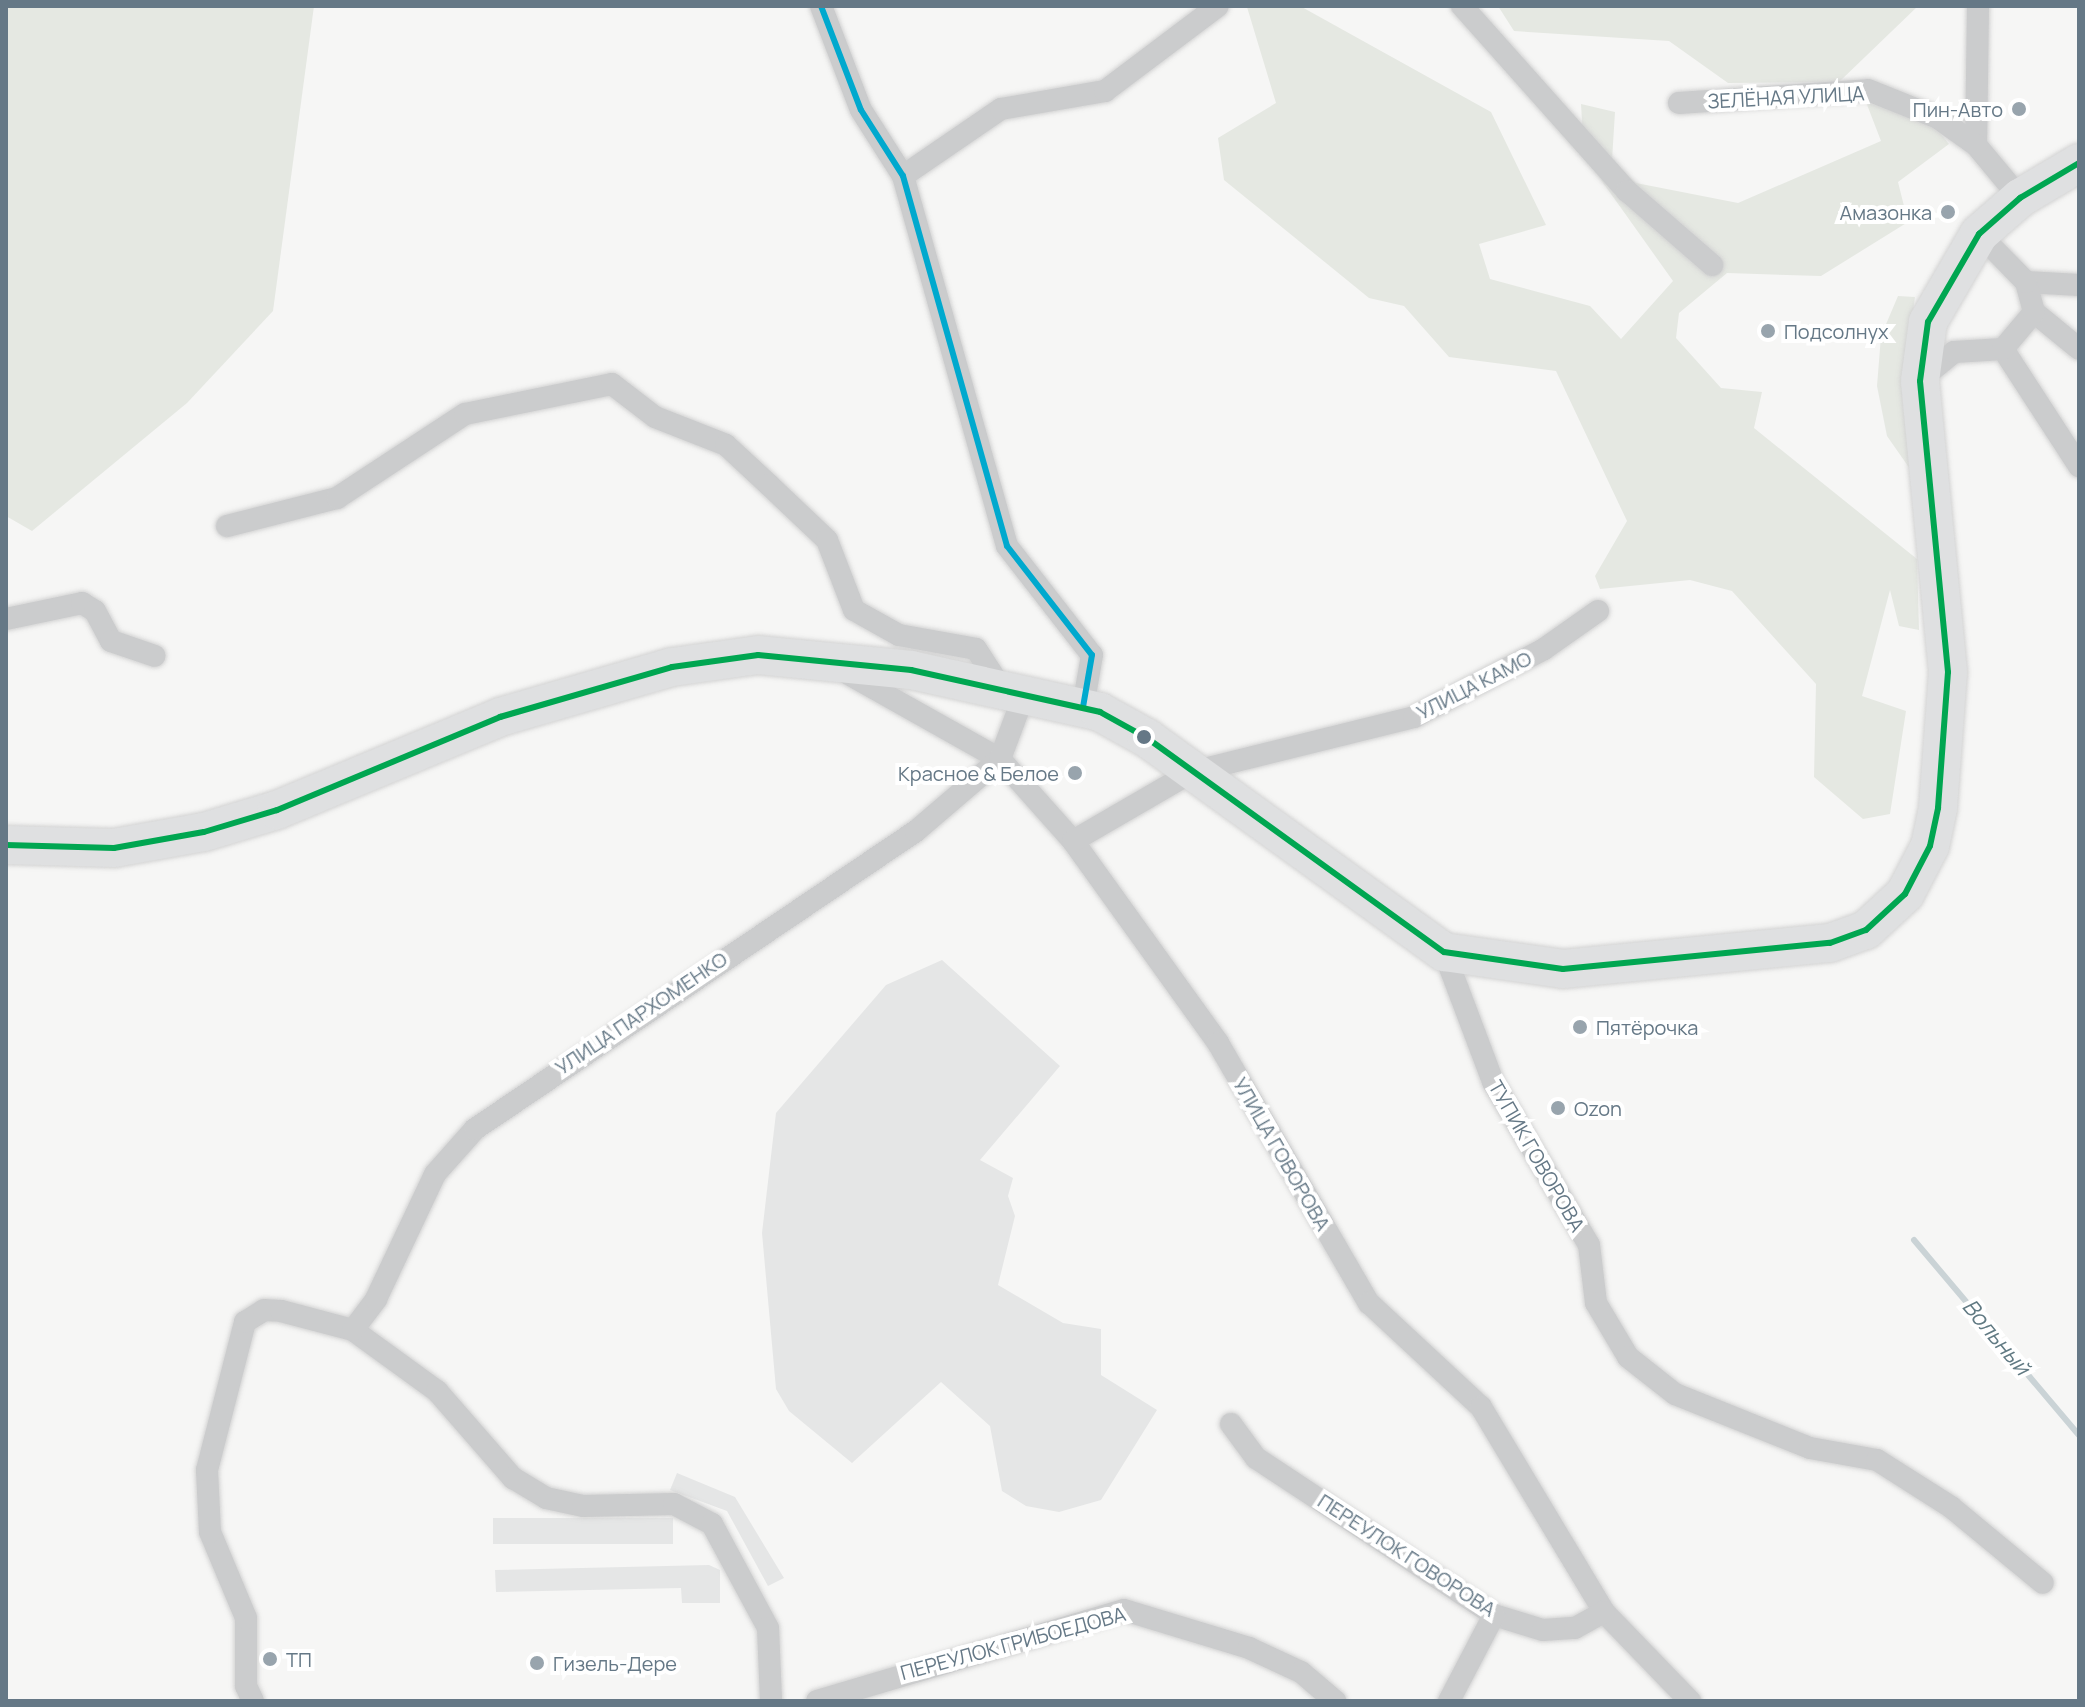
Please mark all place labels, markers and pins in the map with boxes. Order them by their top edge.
place label: Пин-Авто [1913,97,2003,121]
marker: Пин-Авто [2010,100,2028,118]
place label: Амазонка [1840,200,1932,224]
marker: Амазонка [1939,203,1957,221]
place label: Подсолнух [1784,319,1889,343]
marker: Подсолнух [1759,322,1777,340]
unlabelled marker [1136,729,1152,745]
place label: Красное & Белое [898,761,1059,785]
marker: Красное & Белое [1066,764,1084,782]
place label: Пятёрочка [1596,1015,1698,1039]
marker: Пятёрочка [1571,1018,1589,1036]
place label: Ozon [1574,1096,1622,1120]
marker: Ozon [1549,1099,1567,1117]
place label: ТП [286,1647,312,1671]
marker: ТП [261,1650,279,1668]
place label: Гизель-Дере [553,1651,677,1675]
marker: Гизель-Дере [528,1654,546,1672]

